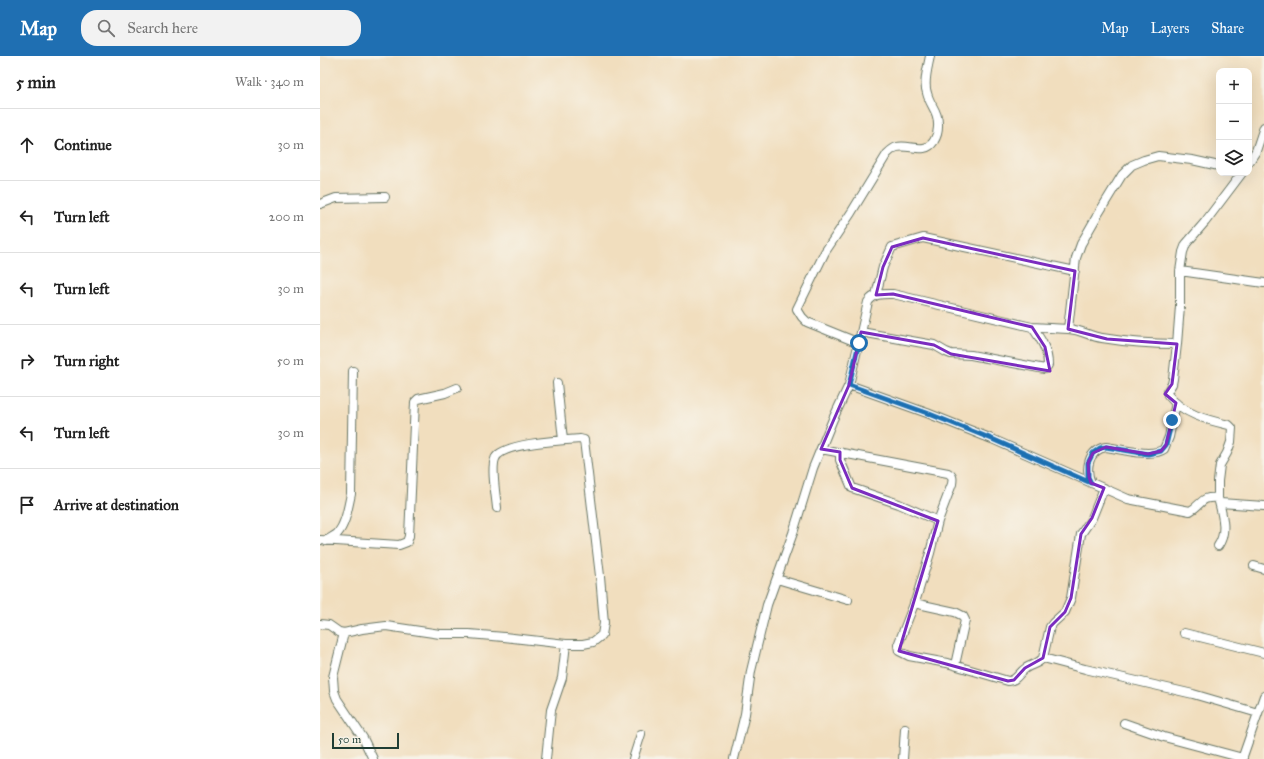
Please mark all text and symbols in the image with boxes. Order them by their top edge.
search box [81,10,361,46]
text: Map [20,17,57,40]
icon: search [95,17,117,39]
text: Search here [127,19,198,37]
text: Map [1101,20,1129,37]
text: Layers [1151,20,1189,37]
text: Share [1211,20,1244,37]
map controls [1216,68,1252,176]
button: + [1216,68,1252,104]
text: 5 min [16,72,56,93]
text: Walk · 340 m [235,74,304,90]
button: − [1216,104,1252,140]
icon: ahead [16,134,38,156]
text: Continue [54,136,112,154]
text: 30 m [278,137,304,153]
button: layers [1216,140,1252,176]
icon: left [16,206,38,228]
text: Turn left [54,208,110,226]
text: 200 m [269,209,304,225]
icon: left [16,278,38,300]
text: Turn left [54,280,110,298]
text: 30 m [278,281,304,297]
route start [850,334,868,352]
icon: right [16,350,38,372]
text: Turn right [54,352,119,370]
text: 50 m [277,353,304,369]
route end [1163,411,1181,429]
icon: left [16,422,38,444]
text: Turn left [54,424,110,442]
text: 30 m [278,425,304,441]
icon: arrive [16,494,38,516]
text: Arrive at destination [54,496,179,514]
scale bar [332,731,399,750]
text: 50 m [338,733,361,746]

